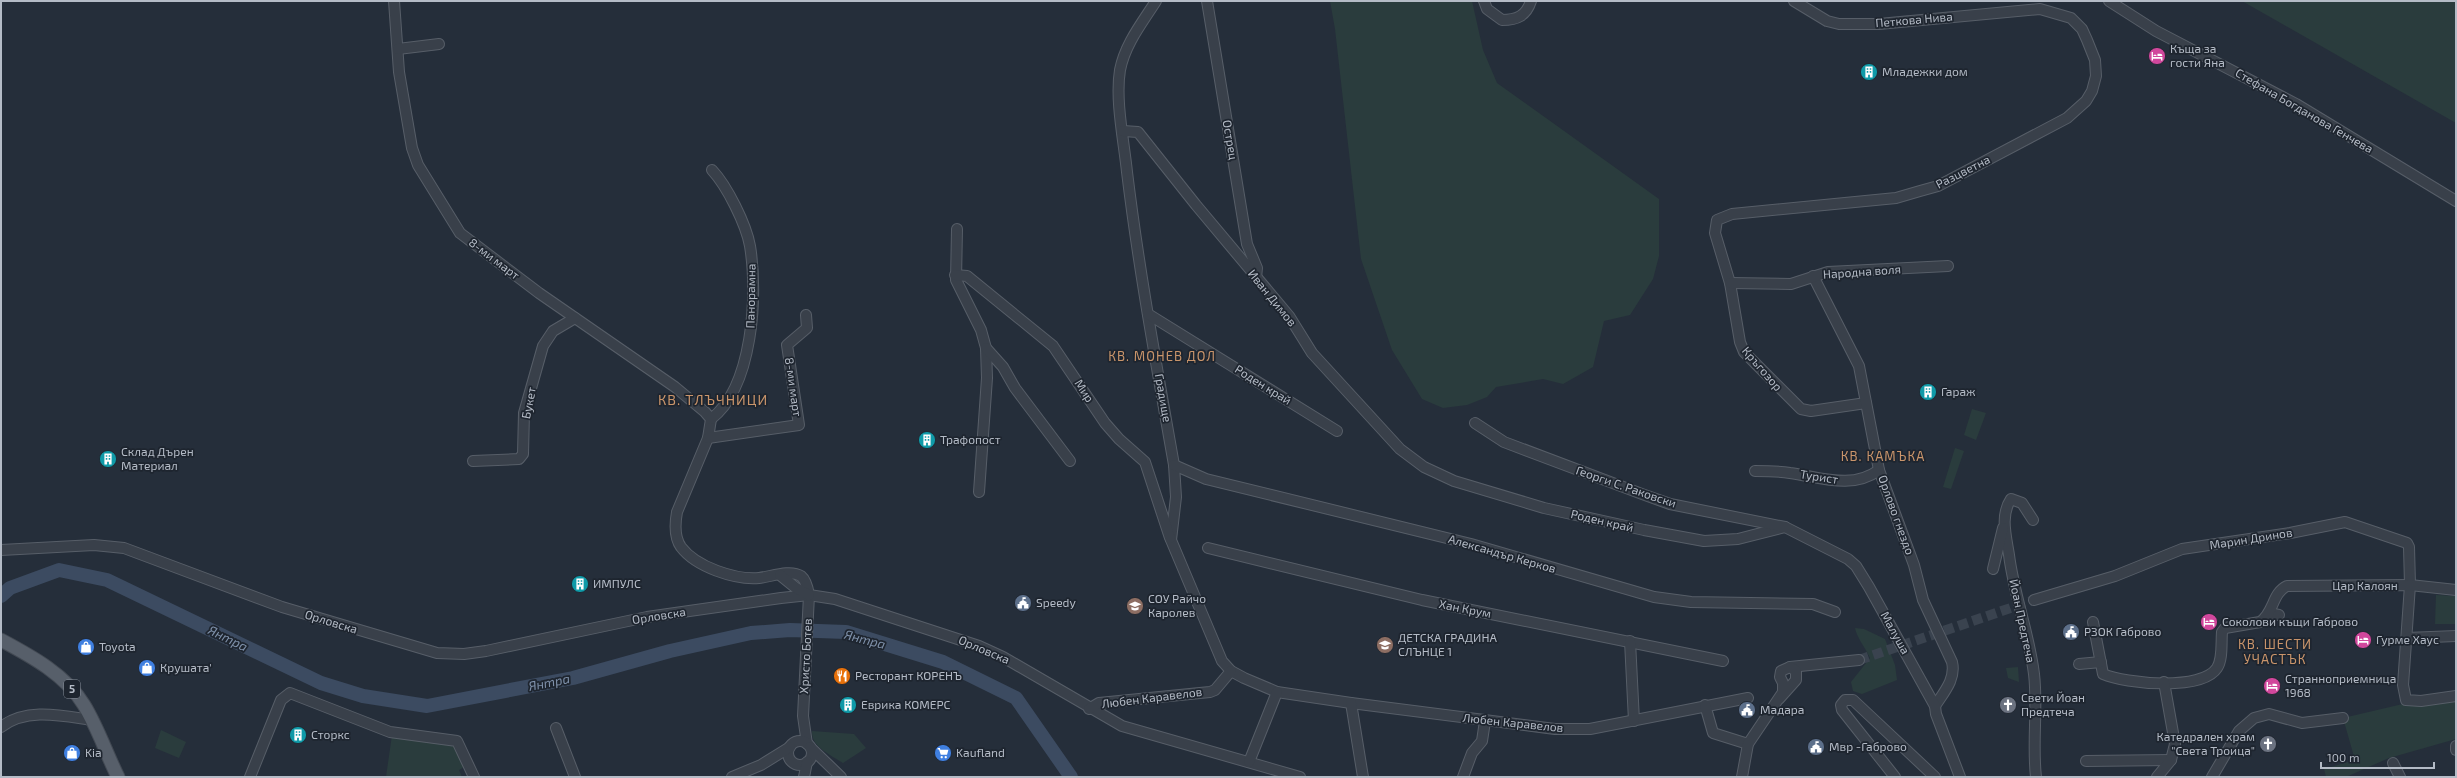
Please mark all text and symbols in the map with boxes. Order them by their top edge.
street label: Петкова Нива [1875,9,1953,29]
place label: Къща за гости Яна [2170,41,2225,69]
hotel icon: Къща за гости Яна [2147,46,2167,66]
building icon: Младежки дом [1859,62,1879,82]
place label: Младежки дом [1882,64,1968,78]
street label: Стефана Богданова Генчева [2233,65,2376,155]
street label: Острец [1221,119,1241,161]
street label: Разцветна [1933,151,1992,191]
street label: 8-ми март [466,235,523,282]
street label: Народна воля [1822,261,1901,281]
street label: Панорамна [742,264,758,328]
street label: Иван Димов [1246,266,1300,329]
street label: Кръгозор [1740,343,1786,393]
district label: КВ. МОНЕВ ДОЛ [1108,348,1216,364]
street label: 8-ми март [783,356,805,418]
street label: Роден край [1233,361,1294,407]
street label: Градище [1153,372,1175,423]
street label: Мир [1072,376,1097,405]
building icon: Гараж [1918,382,1938,402]
place label: Гараж [1941,384,1976,398]
street label: Букет [518,386,539,420]
district label: КВ. ТЛЪЧНИЦИ [658,391,768,408]
building icon: Трафопост [917,430,937,450]
place label: Трафопост [940,432,1001,446]
place label: Склад Дърен Материал [121,444,194,472]
district label: КВ. КАМЪКА [1841,448,1925,464]
building icon: Склад Дърен Материал [98,449,118,469]
street label: Георги С. Раковски [1574,462,1678,510]
street label: Турист [1799,466,1839,487]
street label: Орлово гнездо [1876,473,1918,556]
street label: Роден край [1569,506,1635,534]
street label: Марин Дринов [2208,525,2293,551]
street label: Александър Керков [1447,531,1558,575]
building icon: ИМПУЛС [570,574,590,594]
place label: ИМПУЛС [593,576,641,590]
street label: Йоан Предтеча [2007,578,2039,664]
street label: Цар Калоян [2332,578,2398,592]
place label: СОУ Райчо Каролев [1148,591,1206,619]
public building icon: Speedy [1013,593,1033,613]
place label: Speedy [1036,595,1076,609]
school or university icon: СОУ Райчо Каролев [1125,596,1145,616]
street label: Хан Крум [1438,596,1493,621]
street label: Орловска [631,604,687,626]
street label: Орловска [303,606,359,636]
street label: Малуша [1878,609,1913,657]
hotel icon: Соколови къщи Габрово [2199,612,2219,632]
place label: Соколови къщи Габрово [2222,614,2358,628]
street label: Христо Ботев [796,618,814,694]
water label: Янтра [206,622,250,654]
public building icon: РЗОК Габрово [2061,622,2081,642]
place label: РЗОК Габрово [2084,624,2161,638]
water label: Янтра [843,626,887,652]
place label: ДЕТСКА ГРАДИНА СЛЪНЦЕ 1 [1398,630,1497,658]
hotel icon: Гурме Хаус [2353,630,2373,650]
street label: Орловска [957,632,1012,666]
place label: Гурме Хаус [2376,632,2439,647]
school or university icon: ДЕТСКА ГРАДИНА СЛЪНЦЕ 1 [1375,635,1395,655]
district label: КВ. ШЕСТИ УЧАСТЪК [2238,636,2312,667]
shop icon: Toyota [76,637,96,657]
place label: Toyota [99,639,136,653]
shop icon: Крушата' [137,658,157,678]
place label: Крушата' [160,660,212,675]
restaurant icon: Ресторант КОРЕНЪ [832,666,852,686]
place label: Ресторант КОРЕНЪ [855,668,962,682]
water label: Янтра [527,670,571,694]
place label: Странноприемница 1968 [2285,671,2396,699]
hotel icon: Странноприемница 1968 [2262,676,2282,696]
road number: 5 [64,680,80,698]
street label: Любен Каравелов [1101,684,1203,710]
place label: Свети Йоан Предтеча [2021,690,2085,718]
building icon: Еврика КОМЕРС [838,695,858,715]
church icon: Свети Йоан Предтеча [1998,695,2018,715]
place label: Еврика КОМЕРС [861,697,951,711]
public building icon: Мадара [1737,700,1757,720]
place label: Мадара [1760,702,1804,716]
street label: Любен Каравелов [1462,710,1564,734]
building icon: Сторкс [288,725,308,745]
place label: Сторкс [311,727,350,741]
place label: Катедрален храм "Света Троица" [2156,729,2255,757]
church icon: Катедрален храм "Света Троица" [2258,734,2278,754]
public building icon: Мвр -Габрово [1806,737,1826,757]
place label: Мвр -Габрово [1829,739,1907,753]
shop icon: Kia [62,743,82,763]
supermarket icon: Kaufland [933,743,953,763]
scale bar [2321,744,2434,770]
place label: Kia [85,745,102,759]
place label: Kaufland [956,745,1005,759]
text: 100 m [2327,750,2359,764]

